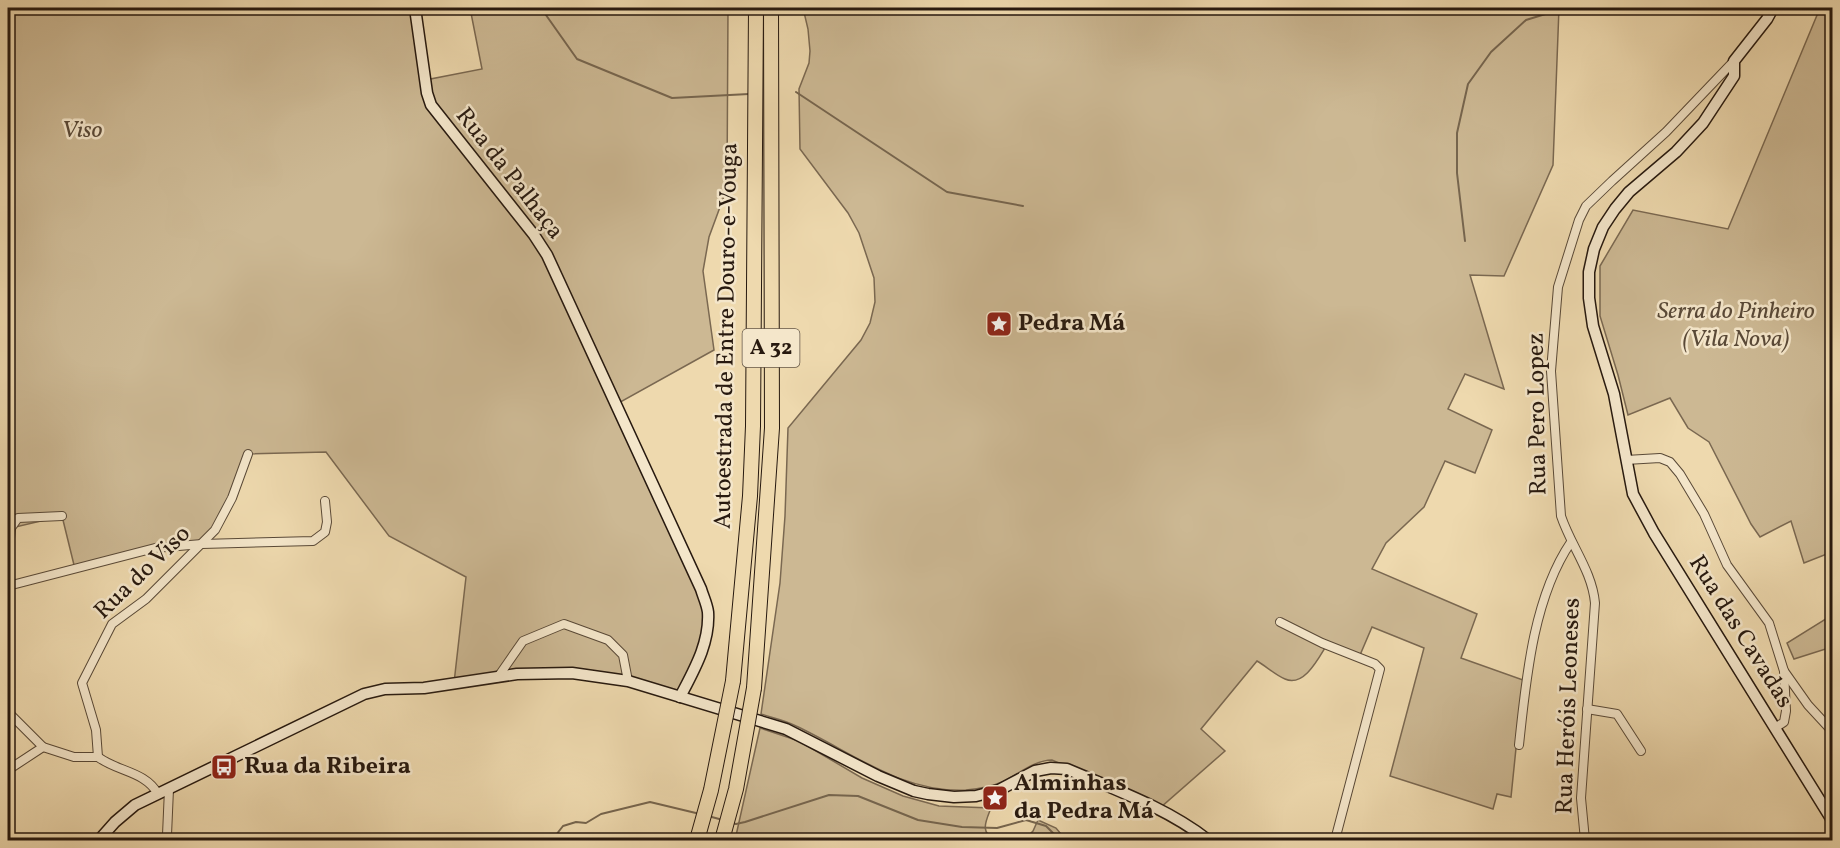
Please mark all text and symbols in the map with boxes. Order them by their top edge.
street label: Rua da Palhaça [447,101,571,247]
park label: Viso [62,114,102,148]
street label: Autoestrada de Entre Douro-e-Vouga [707,142,747,530]
park label: Serra do Pinheiro (Vila Nova) [1657,295,1815,357]
place label: Pedra Má [1018,307,1125,341]
place icon: Pedra Má [984,309,1014,339]
road number: A 32 [742,329,800,367]
street label: Rua Pero Lopez [1520,332,1556,496]
street label: Rua do Viso [87,518,199,628]
street label: Rua das Cavadas [1679,549,1801,715]
street label: Rua Heróis Leoneses [1548,597,1590,815]
place label: Rua da Ribeira [244,750,411,784]
bus stop icon: Rua da Ribeira [209,752,239,782]
place label: Alminhas da Pedra Má [1014,767,1154,829]
place icon: Alminhas da Pedra Má [980,783,1010,813]

